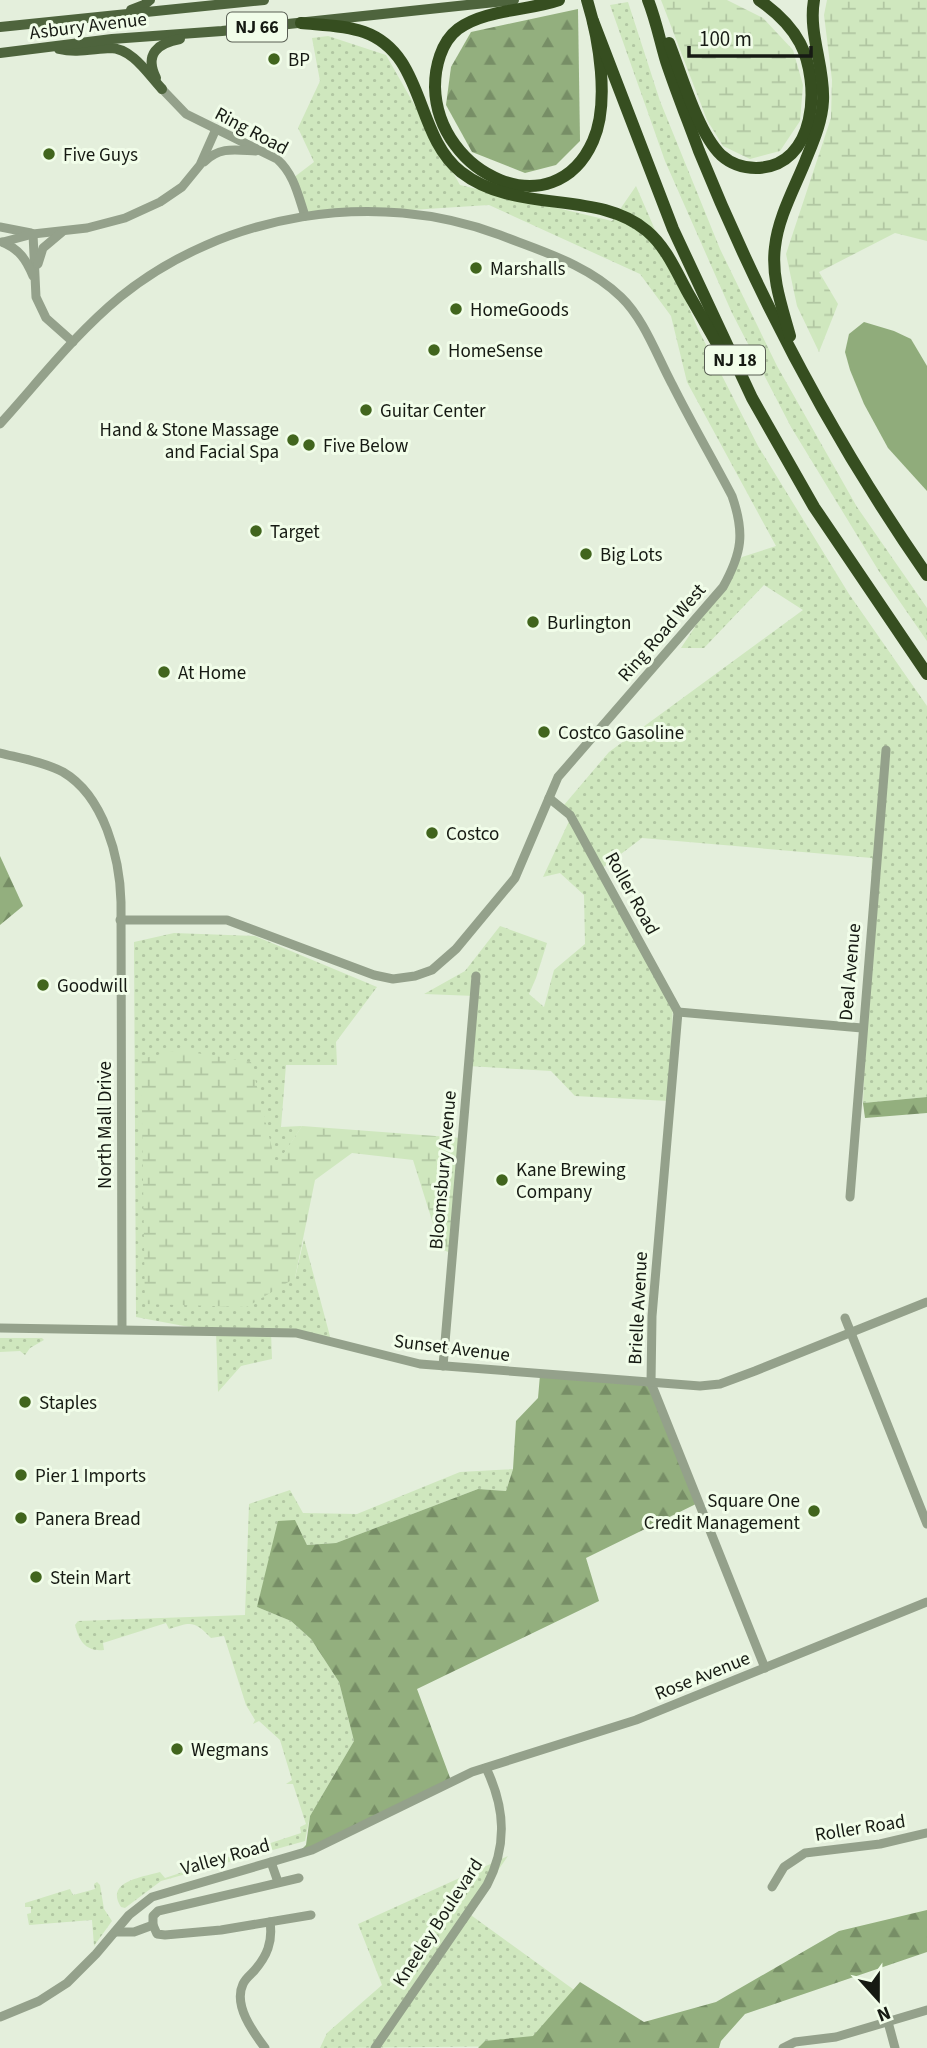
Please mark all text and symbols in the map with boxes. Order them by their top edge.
street label: Asbury Avenue [28,6,148,47]
road number: NJ 66 [227,12,287,42]
scale bar [689,14,811,58]
text: 100 m [699,24,752,54]
place label: BP [288,47,310,74]
marker: BP [266,51,282,67]
street label: Ring Road [210,101,293,162]
place label: Five Guys [63,142,138,169]
marker: Five Guys [41,146,57,162]
place label: Marshalls [490,256,565,283]
marker: Marshalls [468,260,484,276]
place label: HomeGoods [470,297,569,324]
marker: HomeGoods [448,301,464,317]
place label: HomeSense [448,338,543,365]
marker: HomeSense [426,342,442,358]
road number: NJ 18 [705,346,765,374]
place label: Guitar Center [380,398,486,425]
marker: Guitar Center [358,402,374,418]
place label: Hand & Stone Massage and Facial Spa [100,417,279,466]
marker: Hand & Stone Massage and Facial Spa [285,432,301,448]
place label: Five Below [323,433,409,460]
marker: Five Below [301,437,317,453]
place label: Target [270,519,320,546]
marker: Target [248,523,264,539]
place label: Big Lots [600,542,662,569]
marker: Big Lots [578,546,594,562]
street label: Ring Road West [612,578,713,688]
place label: Burlington [547,610,631,637]
marker: Burlington [525,614,541,630]
place label: At Home [178,660,246,687]
marker: At Home [156,664,172,680]
place label: Costco Gasoline [558,720,684,747]
marker: Costco Gasoline [536,724,552,740]
place label: Costco [446,821,499,848]
marker: Costco [424,825,440,841]
street label: Roller Road [598,847,666,940]
street label: Deal Avenue [833,922,868,1022]
place label: Goodwill [57,973,128,1000]
marker: Goodwill [35,977,51,993]
street label: North Mall Drive [92,1061,119,1189]
street label: Bloomsbury Avenue [423,1090,464,1251]
place label: Kane Brewing Company [516,1157,626,1206]
marker: Kane Brewing Company [494,1172,510,1188]
street label: Brielle Avenue [622,1251,655,1365]
street label: Sunset Avenue [392,1328,511,1369]
place label: Staples [39,1390,97,1417]
marker: Staples [17,1394,33,1410]
place label: Pier 1 Imports [35,1463,146,1490]
marker: Pier 1 Imports [13,1467,29,1483]
place label: Square One Credit Management [644,1488,801,1537]
marker: Square One Credit Management [806,1503,822,1519]
place label: Panera Bread [35,1506,141,1533]
marker: Panera Bread [13,1510,29,1526]
place label: Stein Mart [50,1565,131,1592]
marker: Stein Mart [28,1569,44,1585]
street label: Rose Avenue [651,1645,754,1708]
place label: Wegmans [191,1737,268,1764]
marker: Wegmans [169,1741,185,1757]
street label: Roller Road [813,1808,907,1849]
street label: Valley Road [178,1832,273,1883]
street label: Kneeley Boulevard [387,1853,490,1992]
north arrow [843,1964,913,2034]
text: N [873,1999,894,2028]

